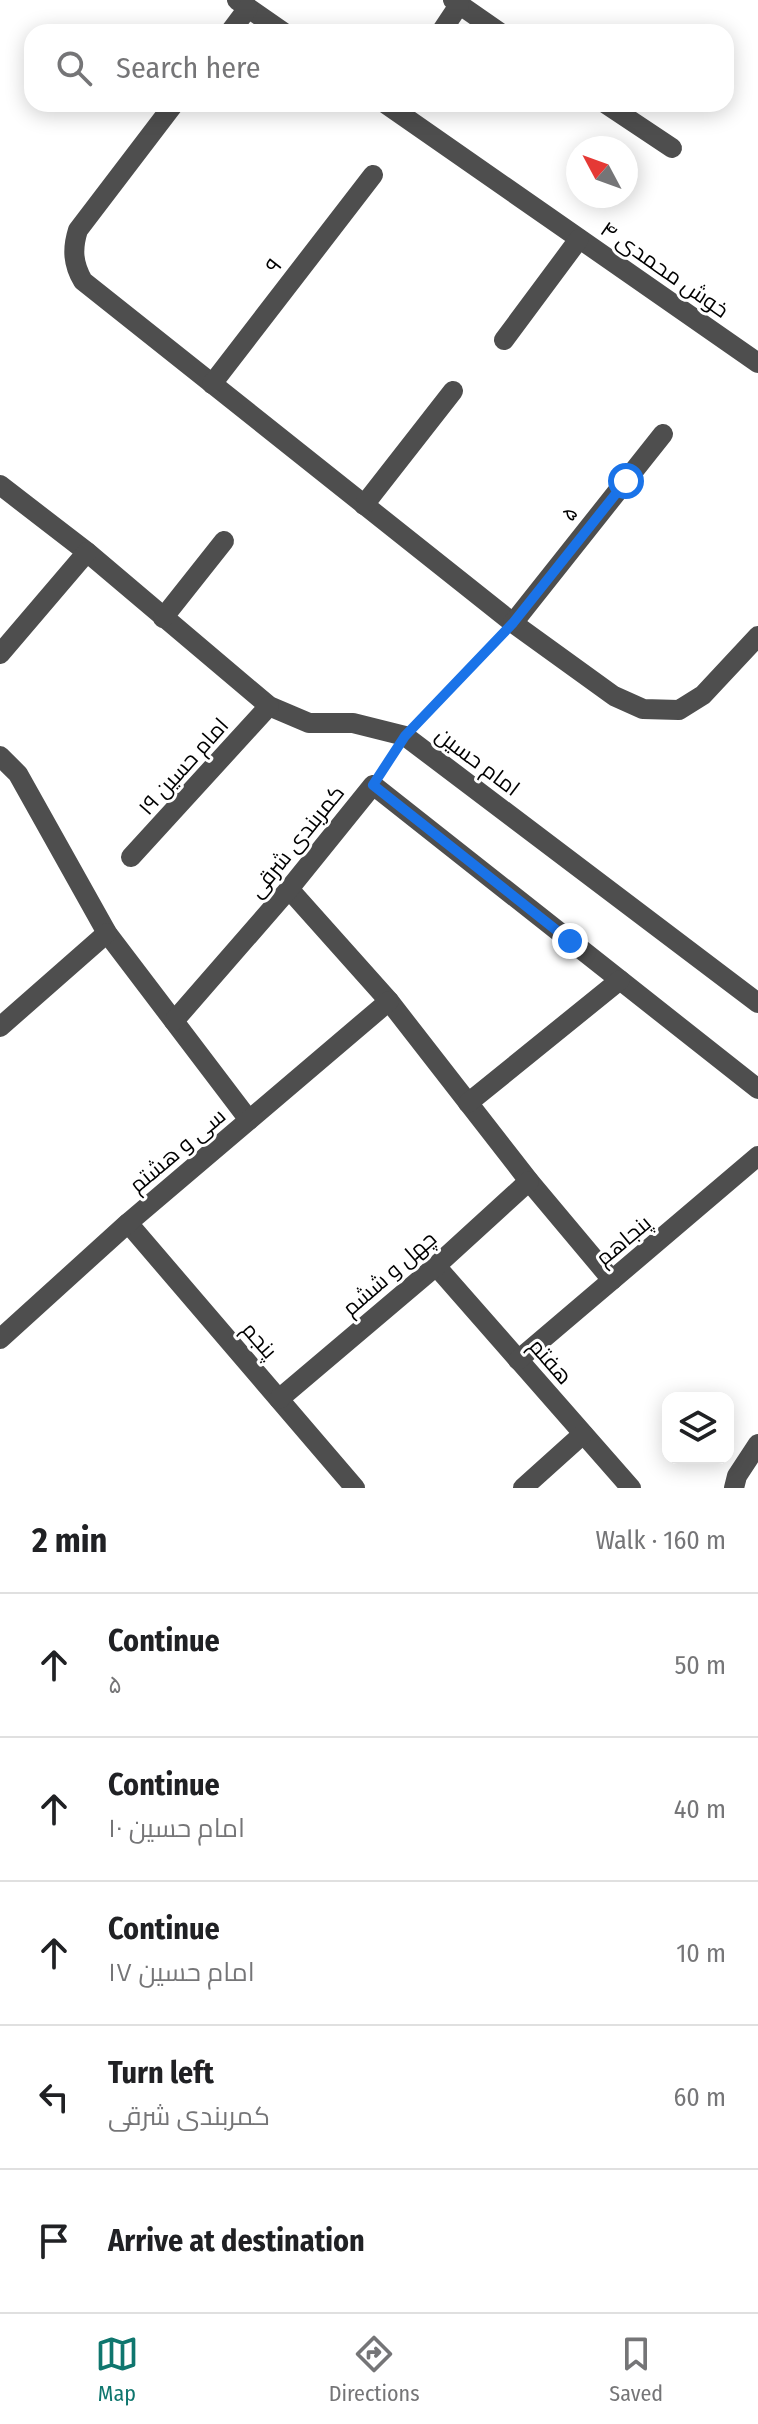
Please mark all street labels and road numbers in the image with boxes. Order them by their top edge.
street label: خوش محمدی ۴ [595,215,734,324]
street label: ۹ [259,252,288,278]
street label: ۵ [555,500,584,526]
street label: امام حسین ۱۹ [133,712,236,822]
street label: امام حسین [429,721,525,803]
street label: کمربندی شرقی [243,780,350,903]
street label: سی و هشتم [124,1102,232,1200]
street label: پنجاهم [590,1209,658,1273]
street label: چهل و ششم [337,1225,443,1323]
street label: پنجم [235,1316,283,1366]
street label: هفتم [522,1333,578,1391]

